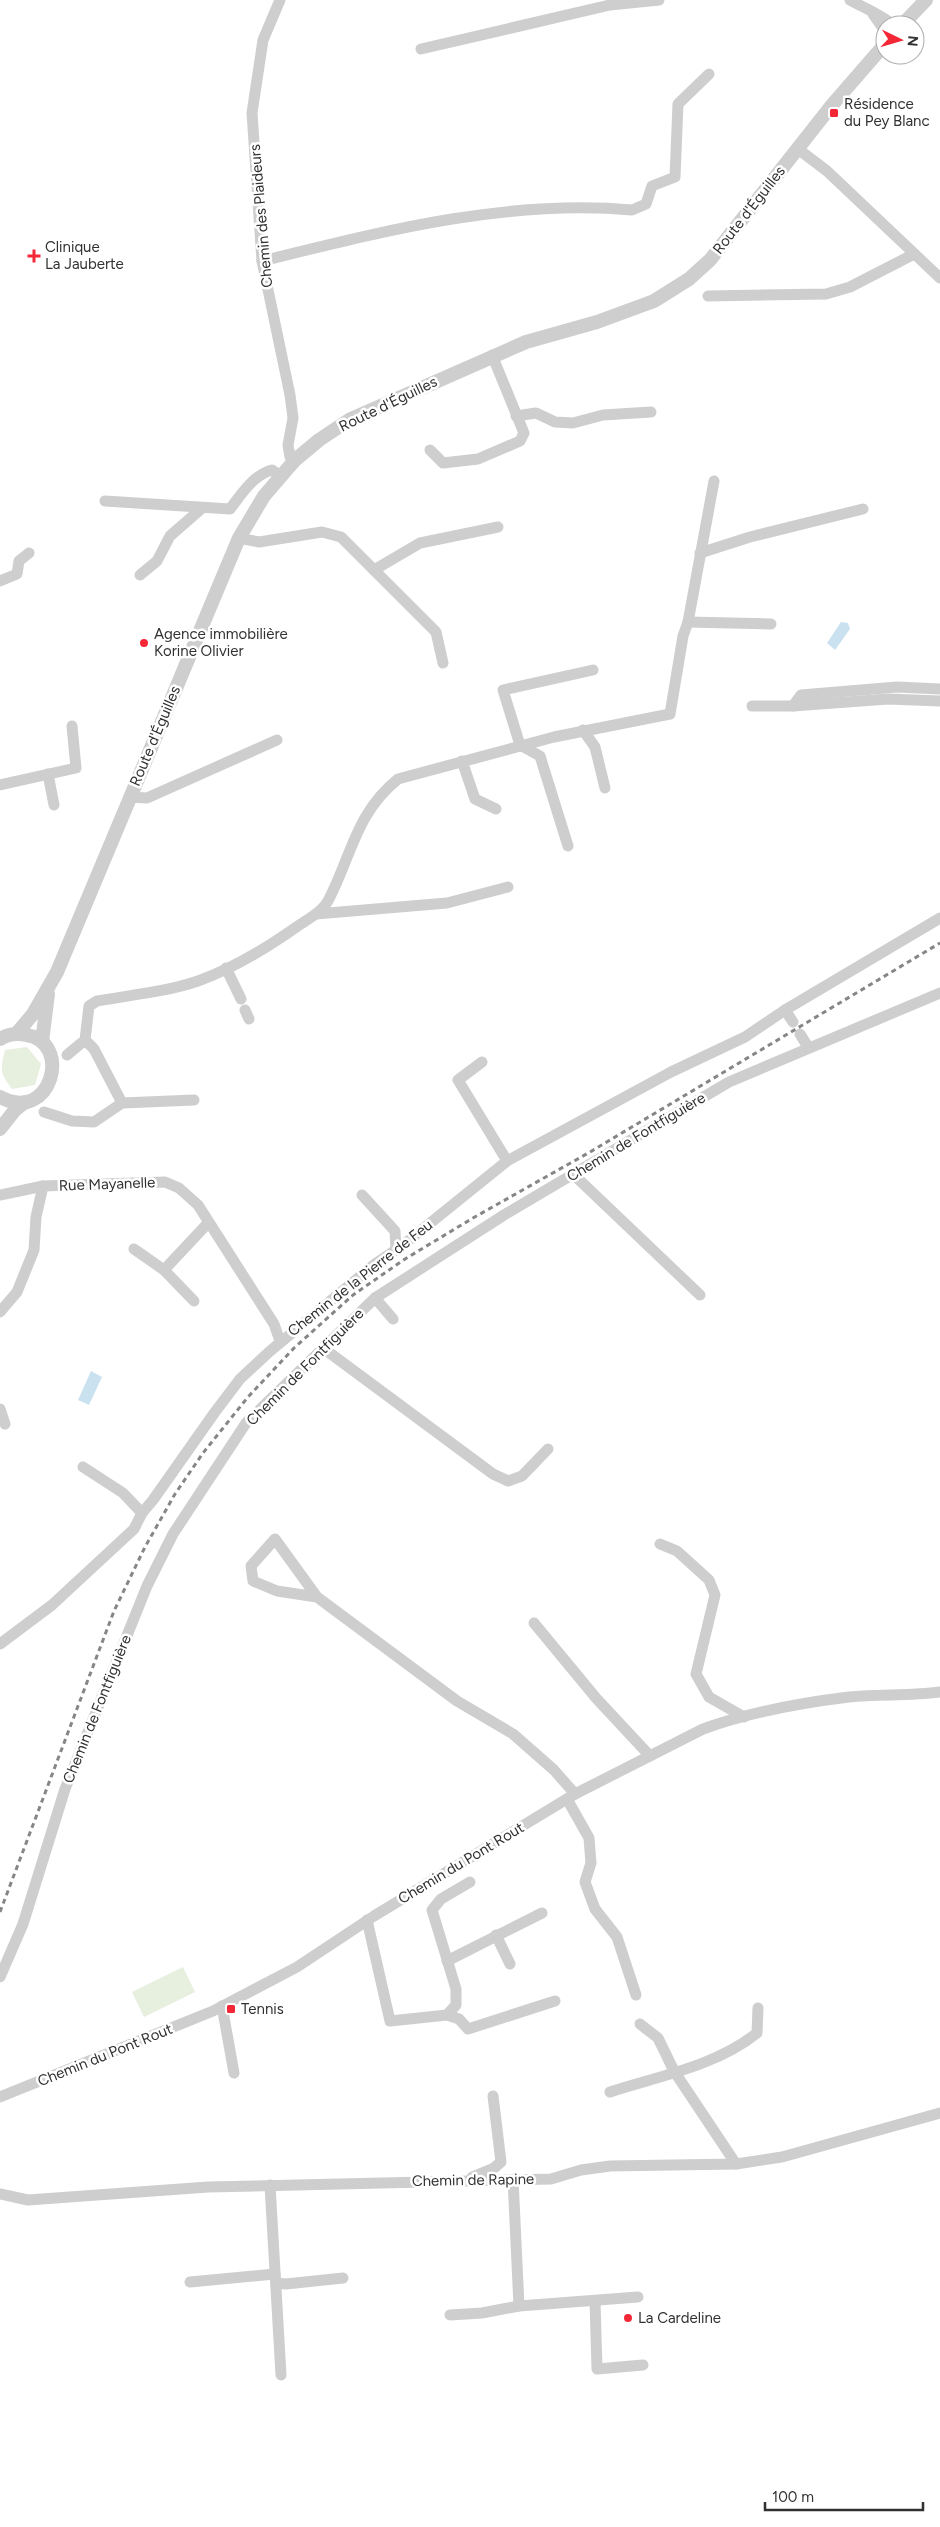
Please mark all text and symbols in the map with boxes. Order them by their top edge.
north arrow [875,15,925,65]
text: N [904,35,921,47]
place label: Résidence du Pey Blanc [844,95,930,130]
marker: Résidence du Pey Blanc [828,107,840,119]
street label: Chemin des Plaideurs [246,144,276,288]
street label: Route d'Éguilles [709,162,789,258]
place label: Clinique La Jauberte [45,238,124,273]
marker: Clinique La Jauberte [27,249,41,263]
street label: Route d'Éguilles [336,372,440,436]
place label: Agence immobilière Korine Olivier [154,625,288,660]
marker: Agence immobilière Korine Olivier [138,637,150,649]
street label: Route d'Éguilles [126,683,184,789]
street label: Chemin de Fontfiguière [564,1089,708,1185]
street label: Rue Mayanelle [58,1173,156,1195]
street label: Chemin de la Pierre de Feu [284,1216,436,1340]
street label: Chemin de Fontfiguière [243,1305,367,1429]
street label: Chemin de Fontfiguière [59,1632,135,1786]
street label: Chemin du Pont Rout [395,1818,527,1908]
place label: Tennis [241,2000,284,2018]
marker: Tennis [225,2003,237,2015]
street label: Chemin du Pont Rout [35,2020,175,2090]
street label: Chemin de Rapine [412,2170,534,2190]
place label: La Cardeline [638,2309,721,2327]
marker: La Cardeline [622,2312,634,2324]
scale bar [765,2480,922,2512]
text: 100 m [772,2488,814,2506]

